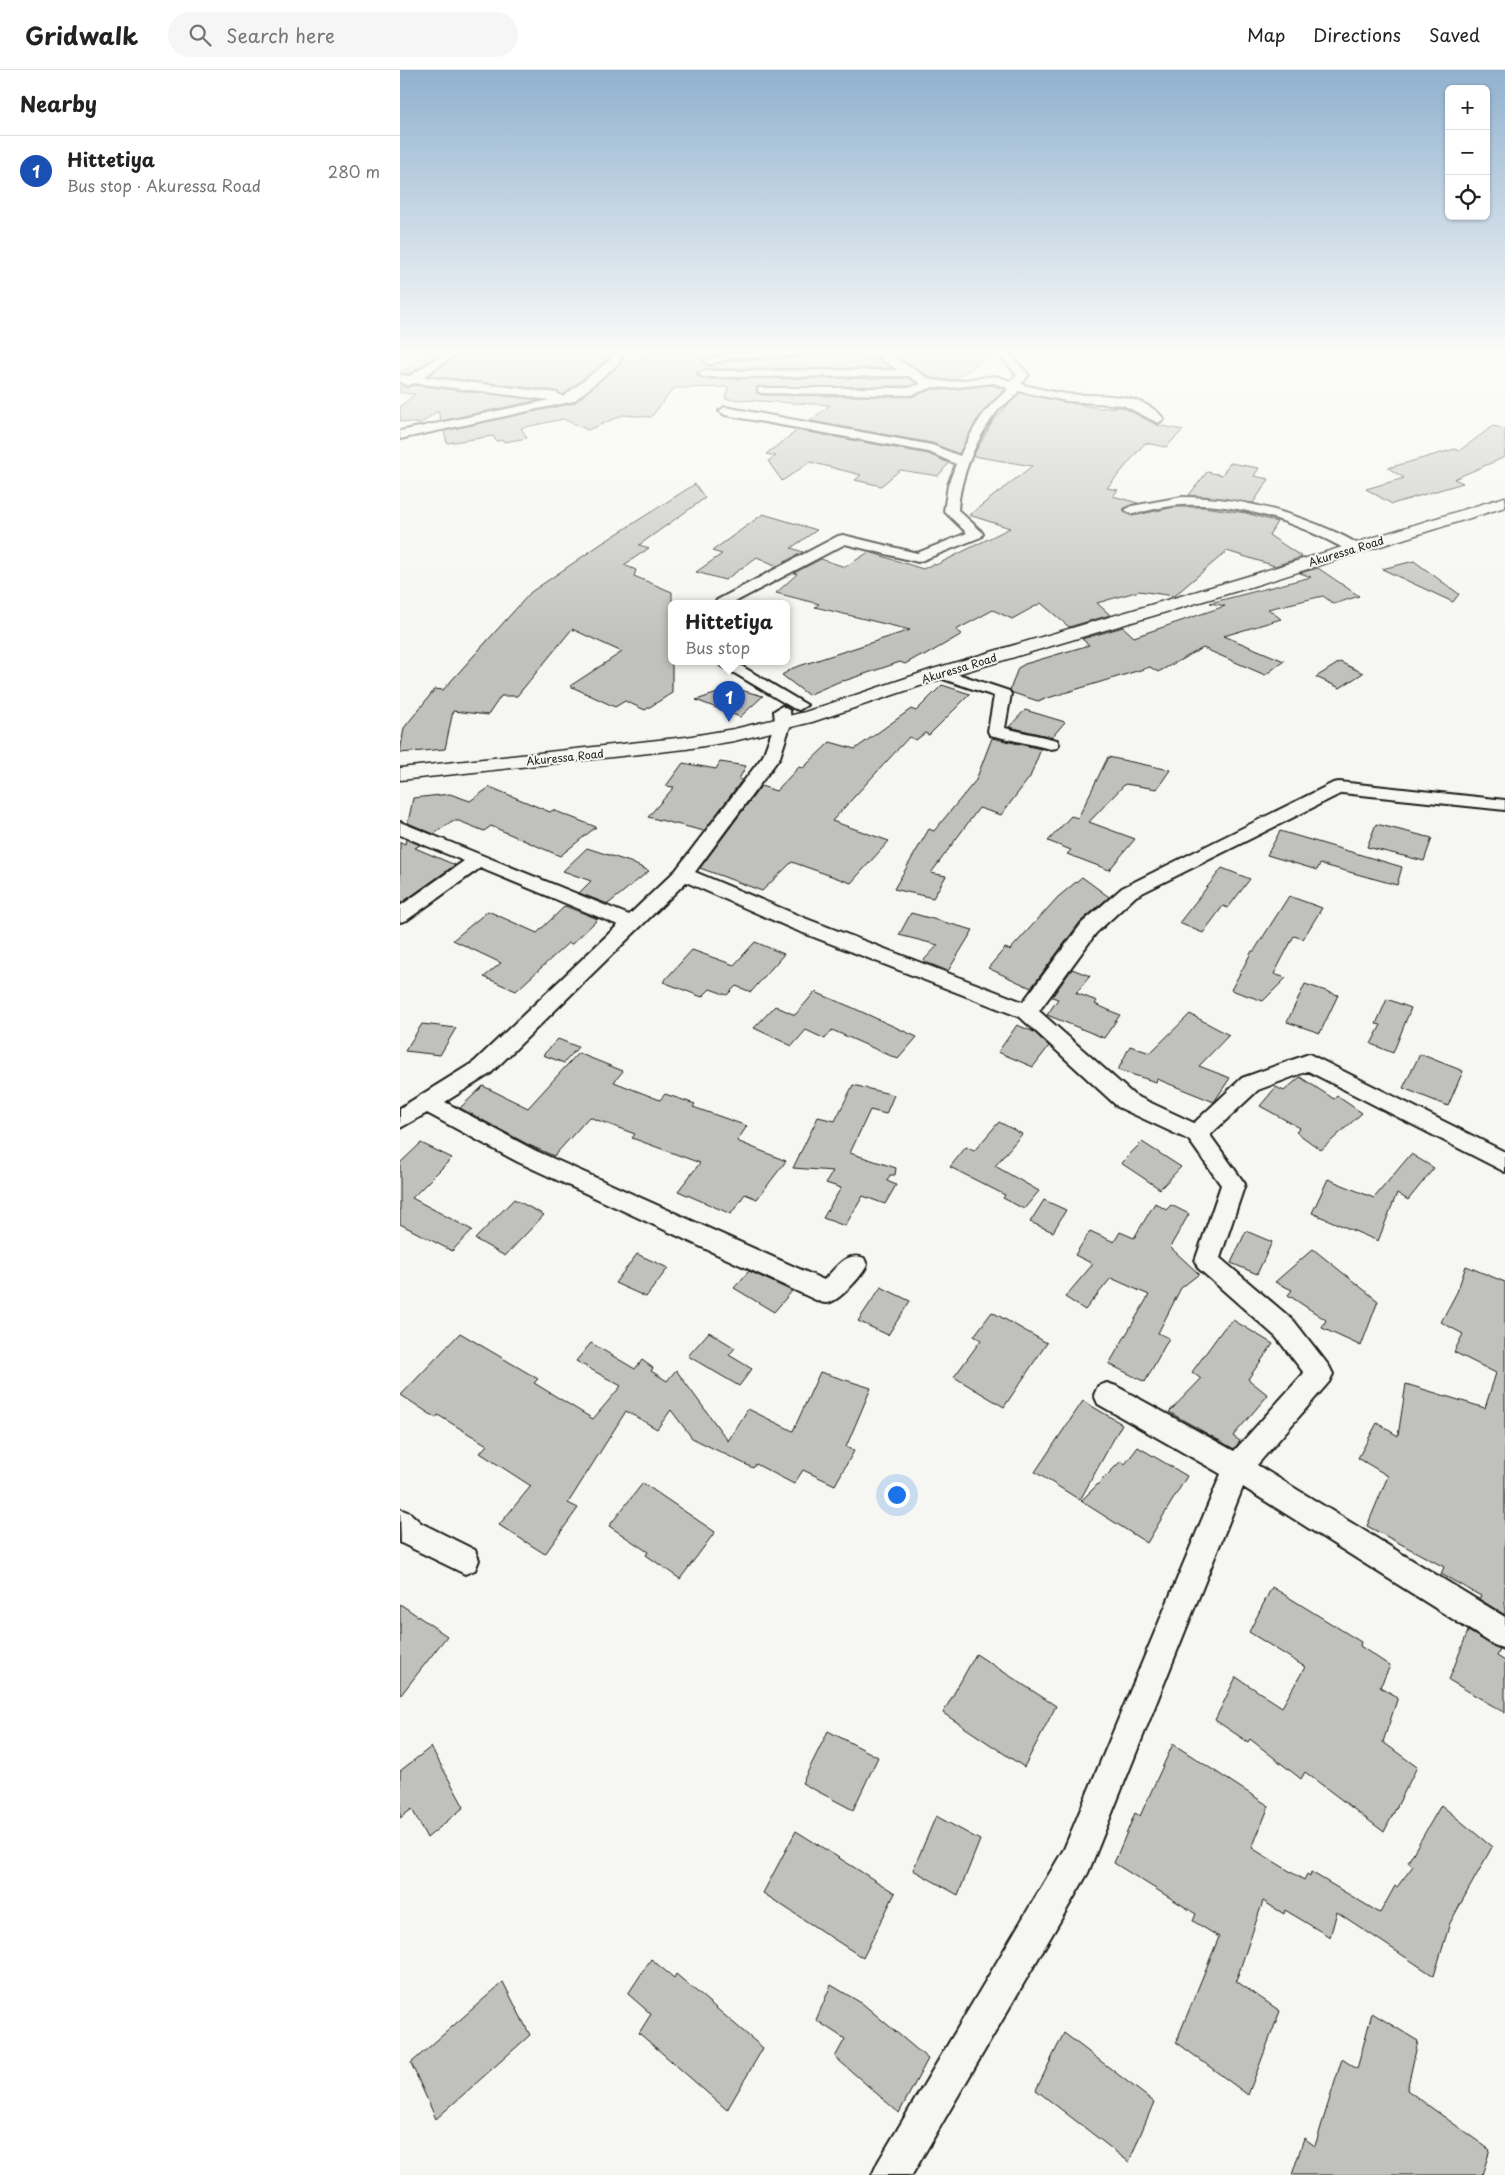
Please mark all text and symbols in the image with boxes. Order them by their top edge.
search box [168,12,518,57]
text: Gridwalk [25,17,138,53]
icon: search [186,21,214,49]
text: Search here [226,21,335,49]
text: Map [1247,21,1285,48]
text: Directions [1313,21,1401,48]
text: Saved [1429,21,1480,48]
map controls [1445,85,1490,220]
button: + [1445,85,1490,130]
text: Nearby [20,87,97,119]
button: − [1445,130,1490,175]
text: Hittetiya [67,145,155,173]
text: 1 [32,159,40,183]
text: 280 m [328,159,380,183]
text: Bus stop · Akuressa Road [67,173,261,197]
button: locate [1445,175,1490,220]
street label: Akuressa Road [1306,531,1386,571]
popup [668,600,790,665]
text: Hittetiya [685,607,773,635]
text: Bus stop [685,635,750,659]
street label: Akuressa Road [919,648,999,688]
pin: 1 [713,681,745,722]
street label: Akuressa Road [525,744,605,770]
your location [884,1482,910,1508]

